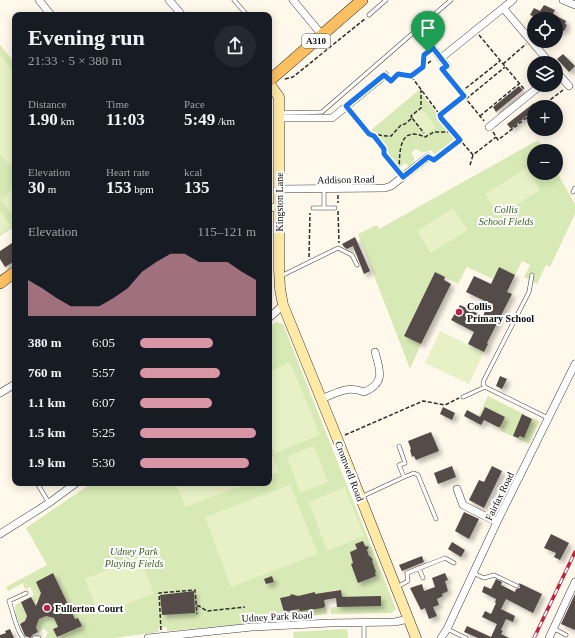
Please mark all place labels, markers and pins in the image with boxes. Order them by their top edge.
pin [411,11,445,52]
place label: Collis Primary School [467,301,534,324]
marker: Collis Primary School [454,307,464,317]
marker: Fullerton Court [42,603,52,613]
place label: Fullerton Court [55,603,124,614]

